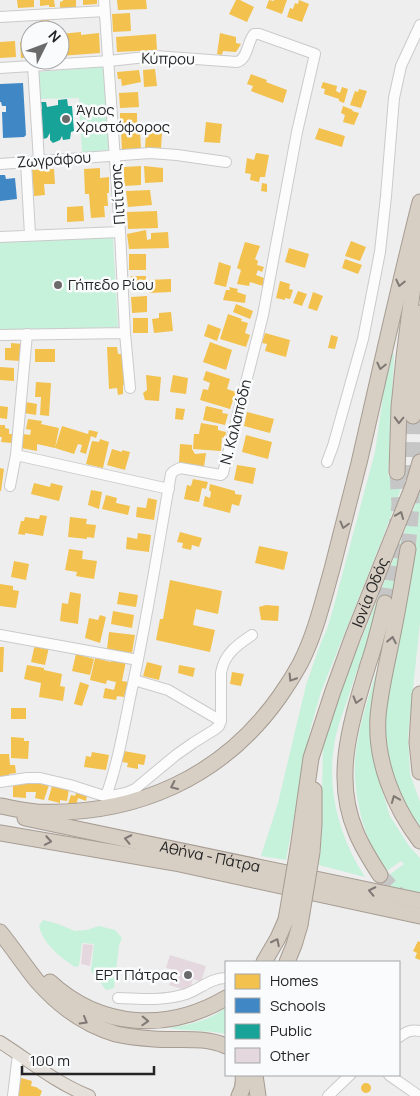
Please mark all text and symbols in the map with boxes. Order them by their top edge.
north arrow [20,20,70,70]
text: N [45,26,65,46]
street label: Κύπρου [141,48,195,69]
place label: Άγιος Χριστόφορος [76,99,170,137]
marker: Άγιος Χριστόφορος [60,113,72,125]
street label: Ζωγράφου [16,146,92,173]
street label: Πιτίτσης [105,163,130,225]
place label: Γήπεδο Ρίου [68,274,154,295]
marker: Γήπεδο Ρίου [52,279,64,291]
one-way arrow [395,279,406,288]
one-way arrow [376,362,387,371]
street label: Ν. Καλαπόδη [215,377,256,467]
one-way arrow [394,416,404,424]
one-way arrow [394,511,405,520]
one-way arrow [339,520,349,528]
street label: Ιονία Οδός [347,554,393,630]
one-way arrow [386,636,396,645]
one-way arrow [288,672,298,681]
one-way arrow [353,696,363,704]
one-way arrow [170,780,179,790]
one-way arrow [391,795,402,804]
one-way arrow [123,835,132,845]
one-way arrow [44,836,52,846]
street label: Αθήνα - Πάτρα [158,836,262,877]
one-way arrow [368,886,377,897]
one-way arrow [270,938,280,947]
legend [225,961,400,1076]
place label: ΕΡΤ Πάτρας [95,964,178,985]
marker: ΕΡΤ Πάτρας [182,969,194,981]
text: Homes [270,970,319,991]
text: Schools [270,995,326,1016]
one-way arrow [79,1014,88,1024]
one-way arrow [142,1016,149,1026]
text: Public [270,1020,312,1041]
scale bar [22,1044,155,1076]
text: Other [270,1045,311,1066]
text: 100 m [30,1050,70,1071]

